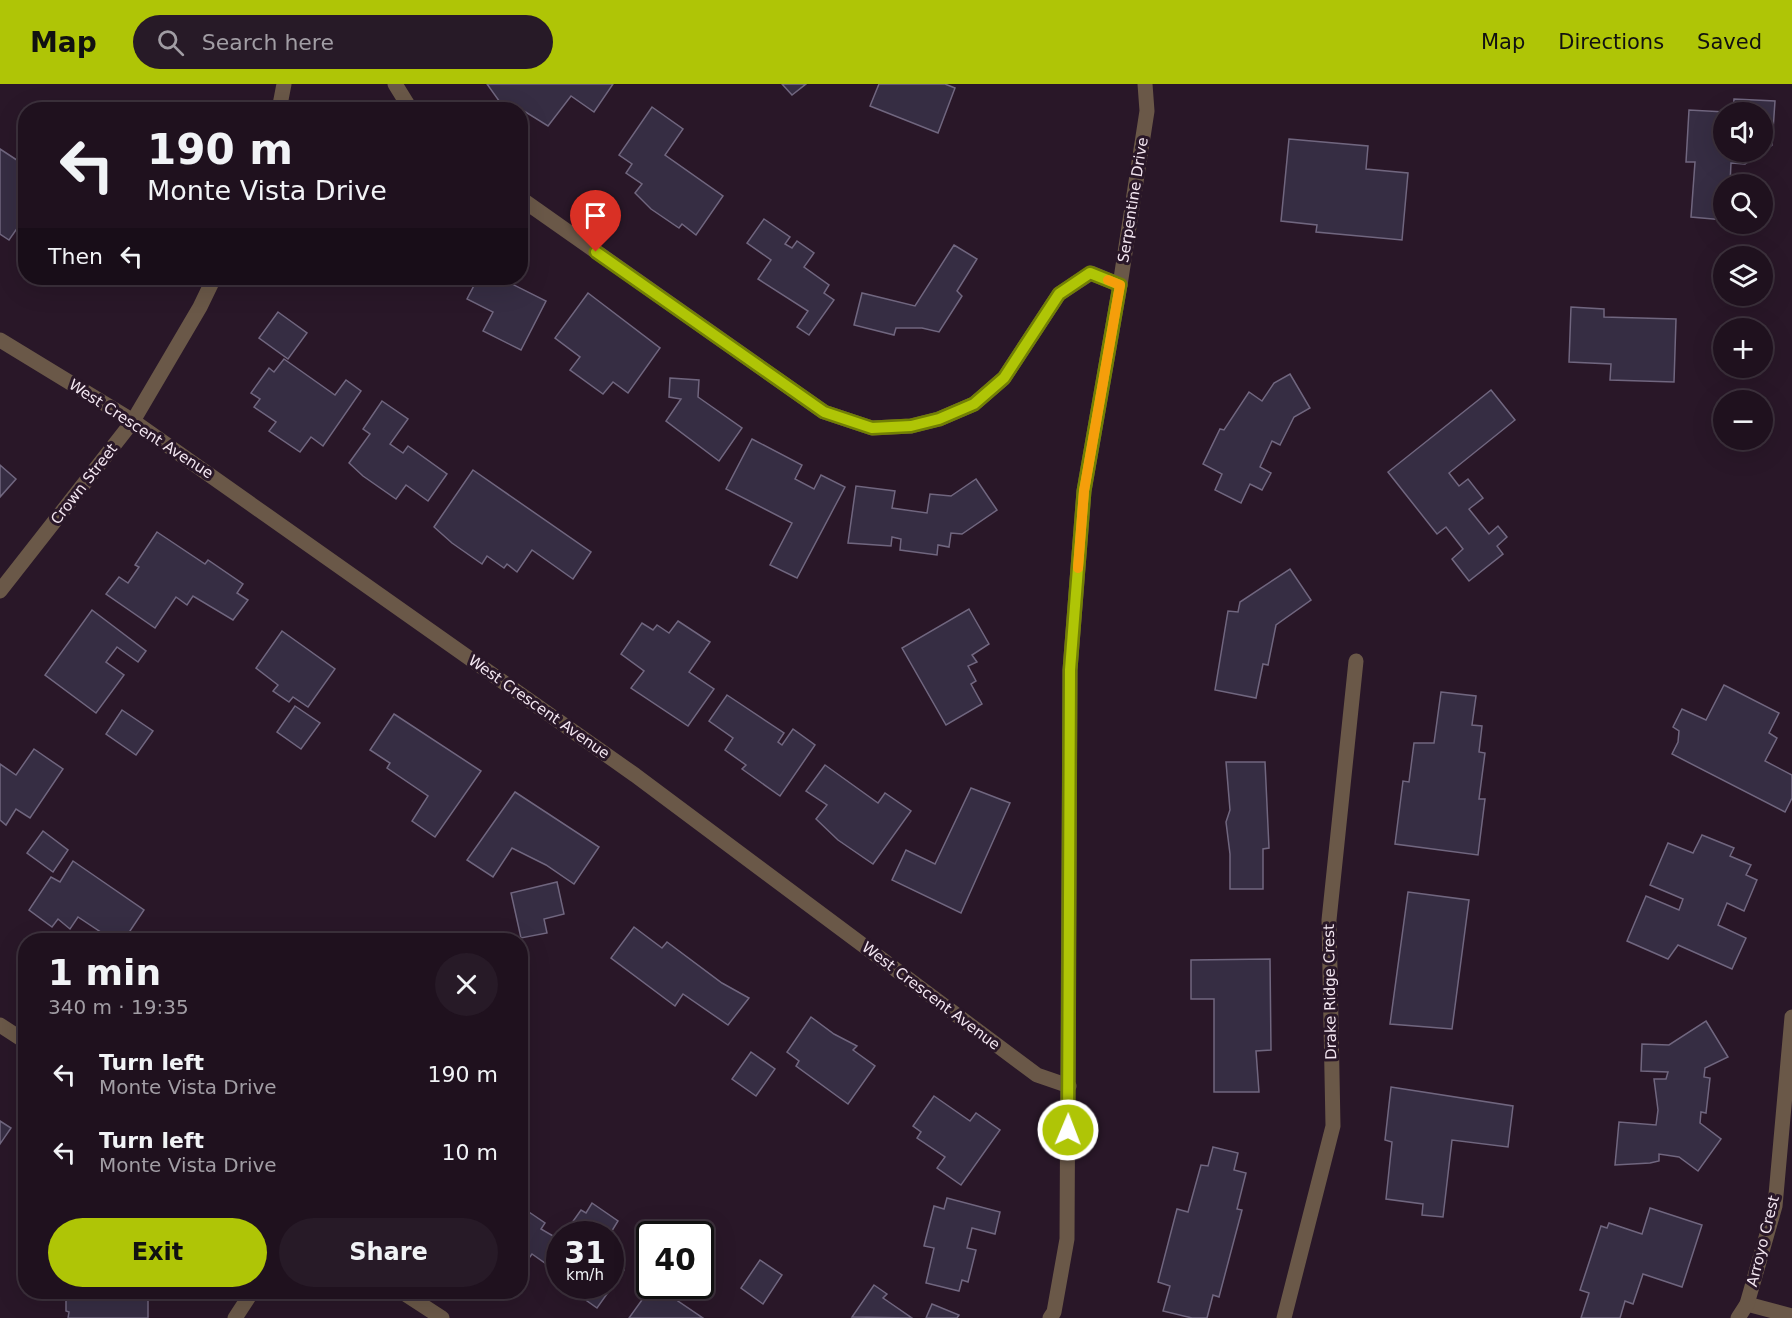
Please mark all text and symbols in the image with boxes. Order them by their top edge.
search box [133,15,553,69]
text: Map [30,26,97,59]
icon: search [154,26,187,59]
text: Search here [202,30,334,55]
text: Map [1481,30,1525,54]
text: Directions [1558,30,1664,54]
text: Saved [1697,30,1762,54]
map controls [1713,102,1773,450]
button: sound [1713,102,1773,162]
text: 190 m [147,125,293,174]
icon: left [48,126,126,204]
street label: Serpentine Drive [1114,136,1152,264]
button: search [1713,174,1773,234]
text: Monte Vista Drive [147,175,387,206]
pin [570,190,621,252]
icon: arrive [579,199,612,232]
icon: left [115,240,148,273]
text: Then [48,244,103,269]
button: layers [1713,246,1773,306]
button: + [1713,318,1773,378]
street label: West Crescent Avenue [65,376,217,482]
button: − [1713,390,1773,450]
street label: Crown Street [47,440,121,528]
street label: West Crescent Avenue [465,651,613,763]
street label: Drake Ridge Crest [1320,924,1340,1060]
street label: West Crescent Avenue [858,938,1004,1054]
text: 1 min [48,952,161,993]
button: close [435,953,498,1016]
text: 340 m · 19:35 [48,995,189,1019]
text: Turn left [99,1050,204,1075]
icon: left [48,1058,81,1091]
text: 190 m [428,1062,498,1087]
text: Monte Vista Drive [99,1075,277,1099]
position arrow [1036,1098,1100,1162]
text: Turn left [99,1128,204,1153]
icon: left [48,1136,81,1169]
text: 10 m [442,1140,498,1165]
text: Monte Vista Drive [99,1153,277,1177]
street label: Arroyo Crest [1743,1193,1783,1288]
button: Exit [48,1218,267,1287]
button: Share [279,1218,498,1287]
speed limit sign: 40 [636,1221,714,1299]
text: 31 [564,1235,606,1270]
text: km/h [566,1266,604,1284]

